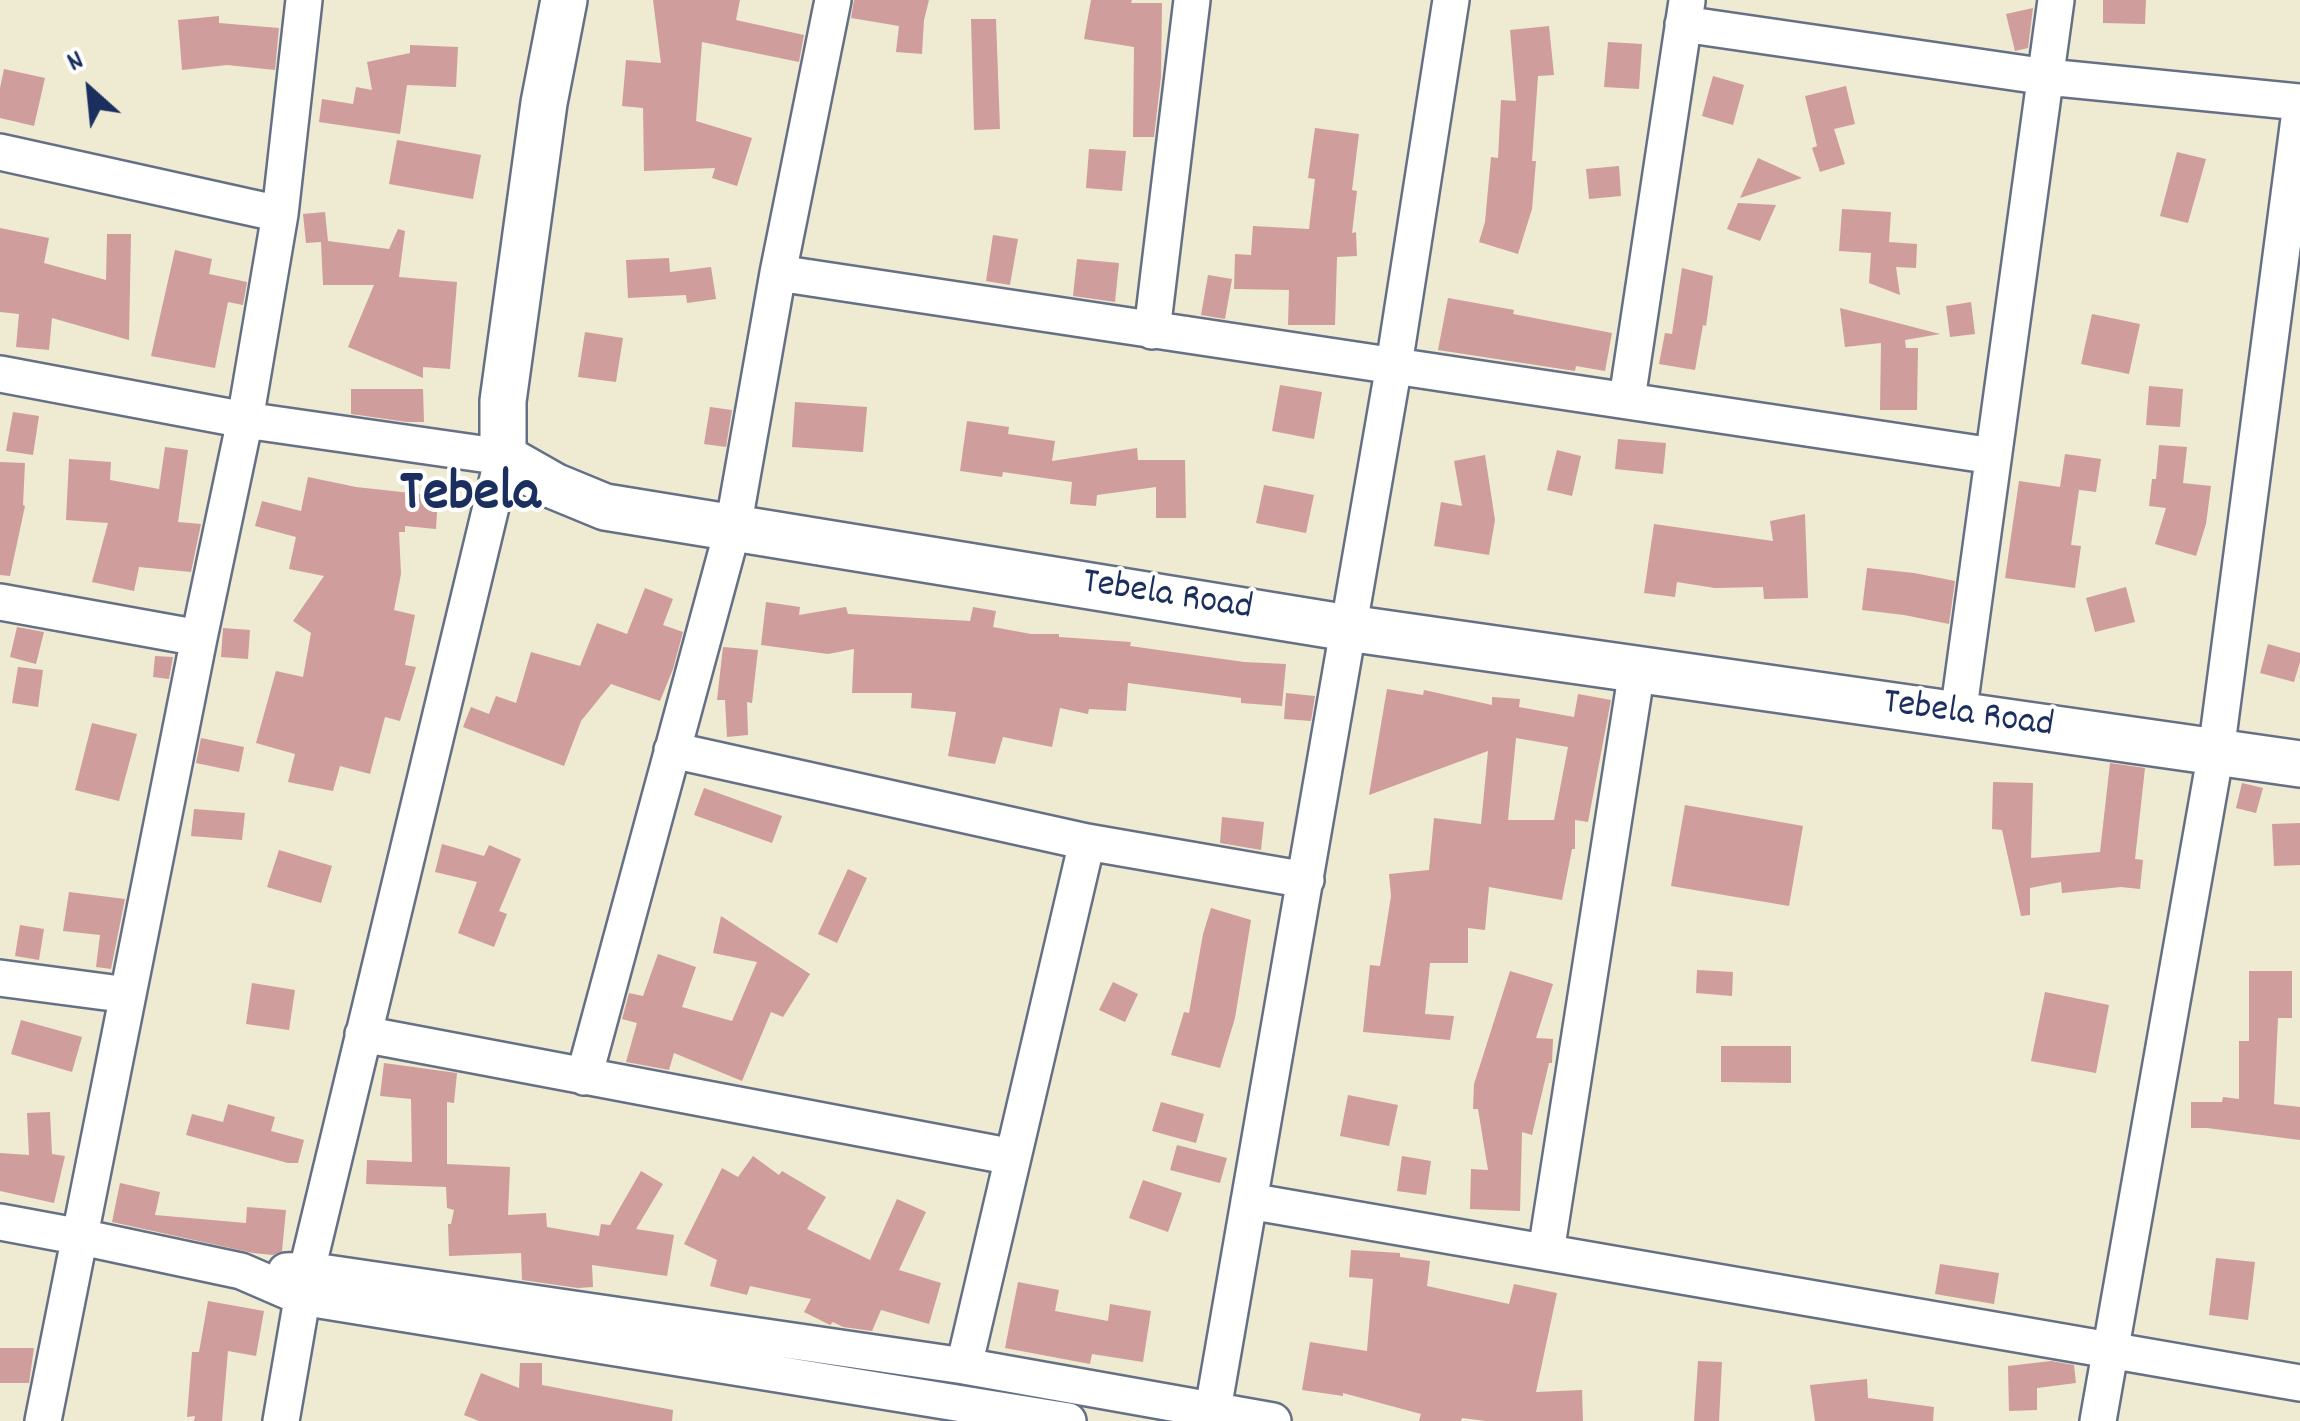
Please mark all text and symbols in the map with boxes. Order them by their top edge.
north arrow [40,40,140,140]
text: N [61,42,92,84]
district label: Tebela [400,464,540,534]
street label: Tebela Road [1079,562,1255,634]
street label: Tebela Road [1880,682,2056,752]

